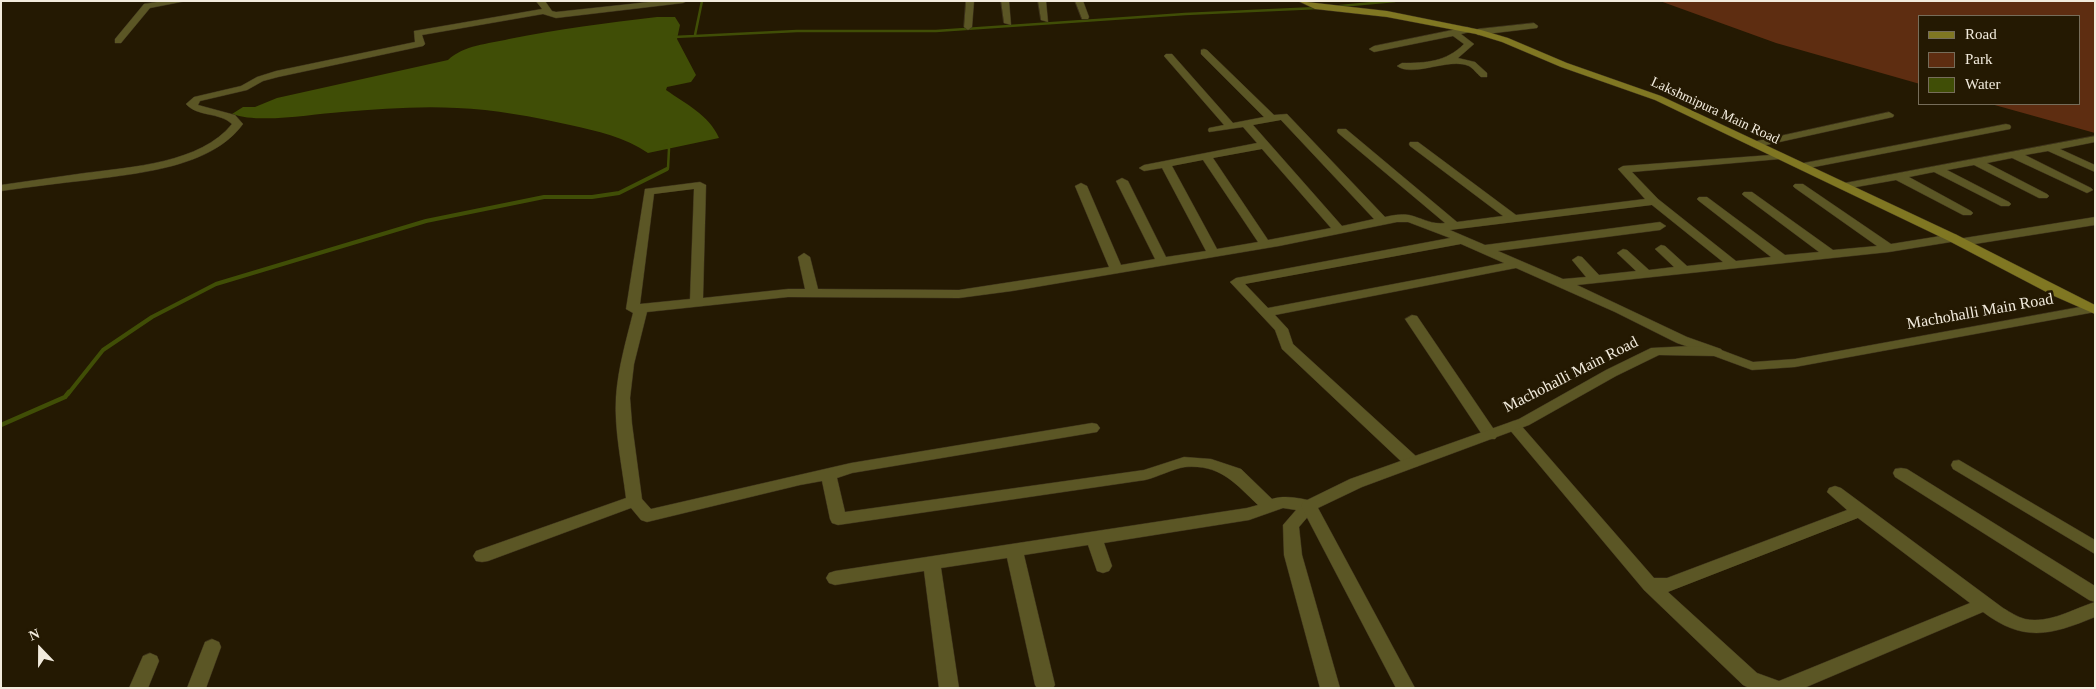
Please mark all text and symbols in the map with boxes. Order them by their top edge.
legend [1918,15,2081,105]
text: Road [1965,26,1997,42]
text: Park [1965,51,1993,67]
street label: Lakshmipura Main Road [1648,74,1782,148]
text: Water [1965,76,2000,92]
street label: Machohalli Main Road [1905,290,2055,334]
street label: Machohalli Main Road [1501,333,1641,417]
north arrow [15,624,65,674]
text: N [27,626,42,643]

